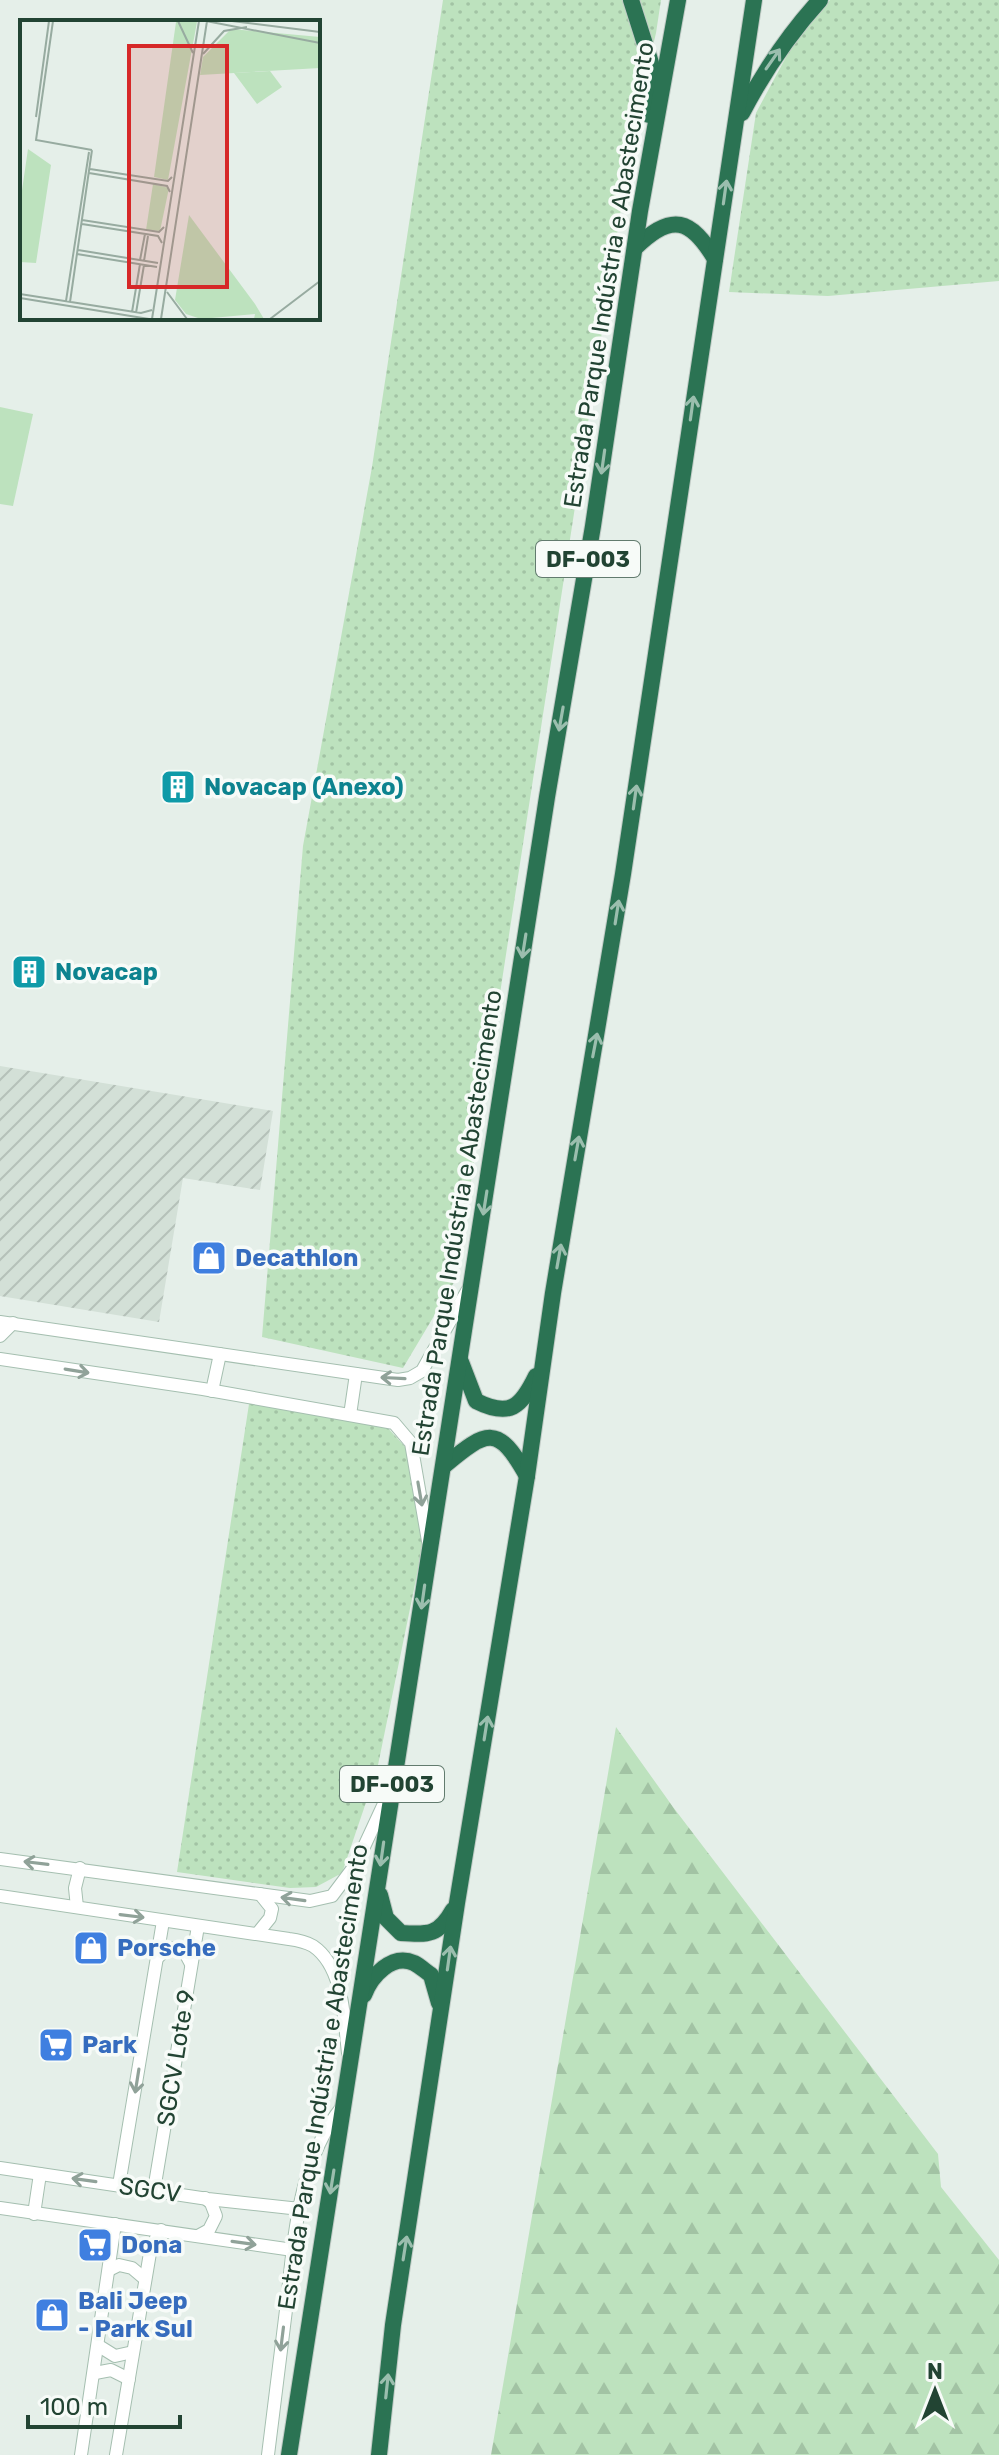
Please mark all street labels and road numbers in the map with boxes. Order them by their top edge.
street label: Estrada Parque Indústria e Abastecimento [558,40,660,510]
road number: DF-003 [536,541,640,577]
street label: Estrada Parque Indústria e Abastecimento [406,988,508,1458]
road number: DF-003 [340,1766,444,1802]
street label: Estrada Parque Indústria e Abastecimento [272,1842,374,2312]
street label: SGCV Lote 9 [151,1988,201,2128]
street label: SGCV [117,2172,183,2208]

